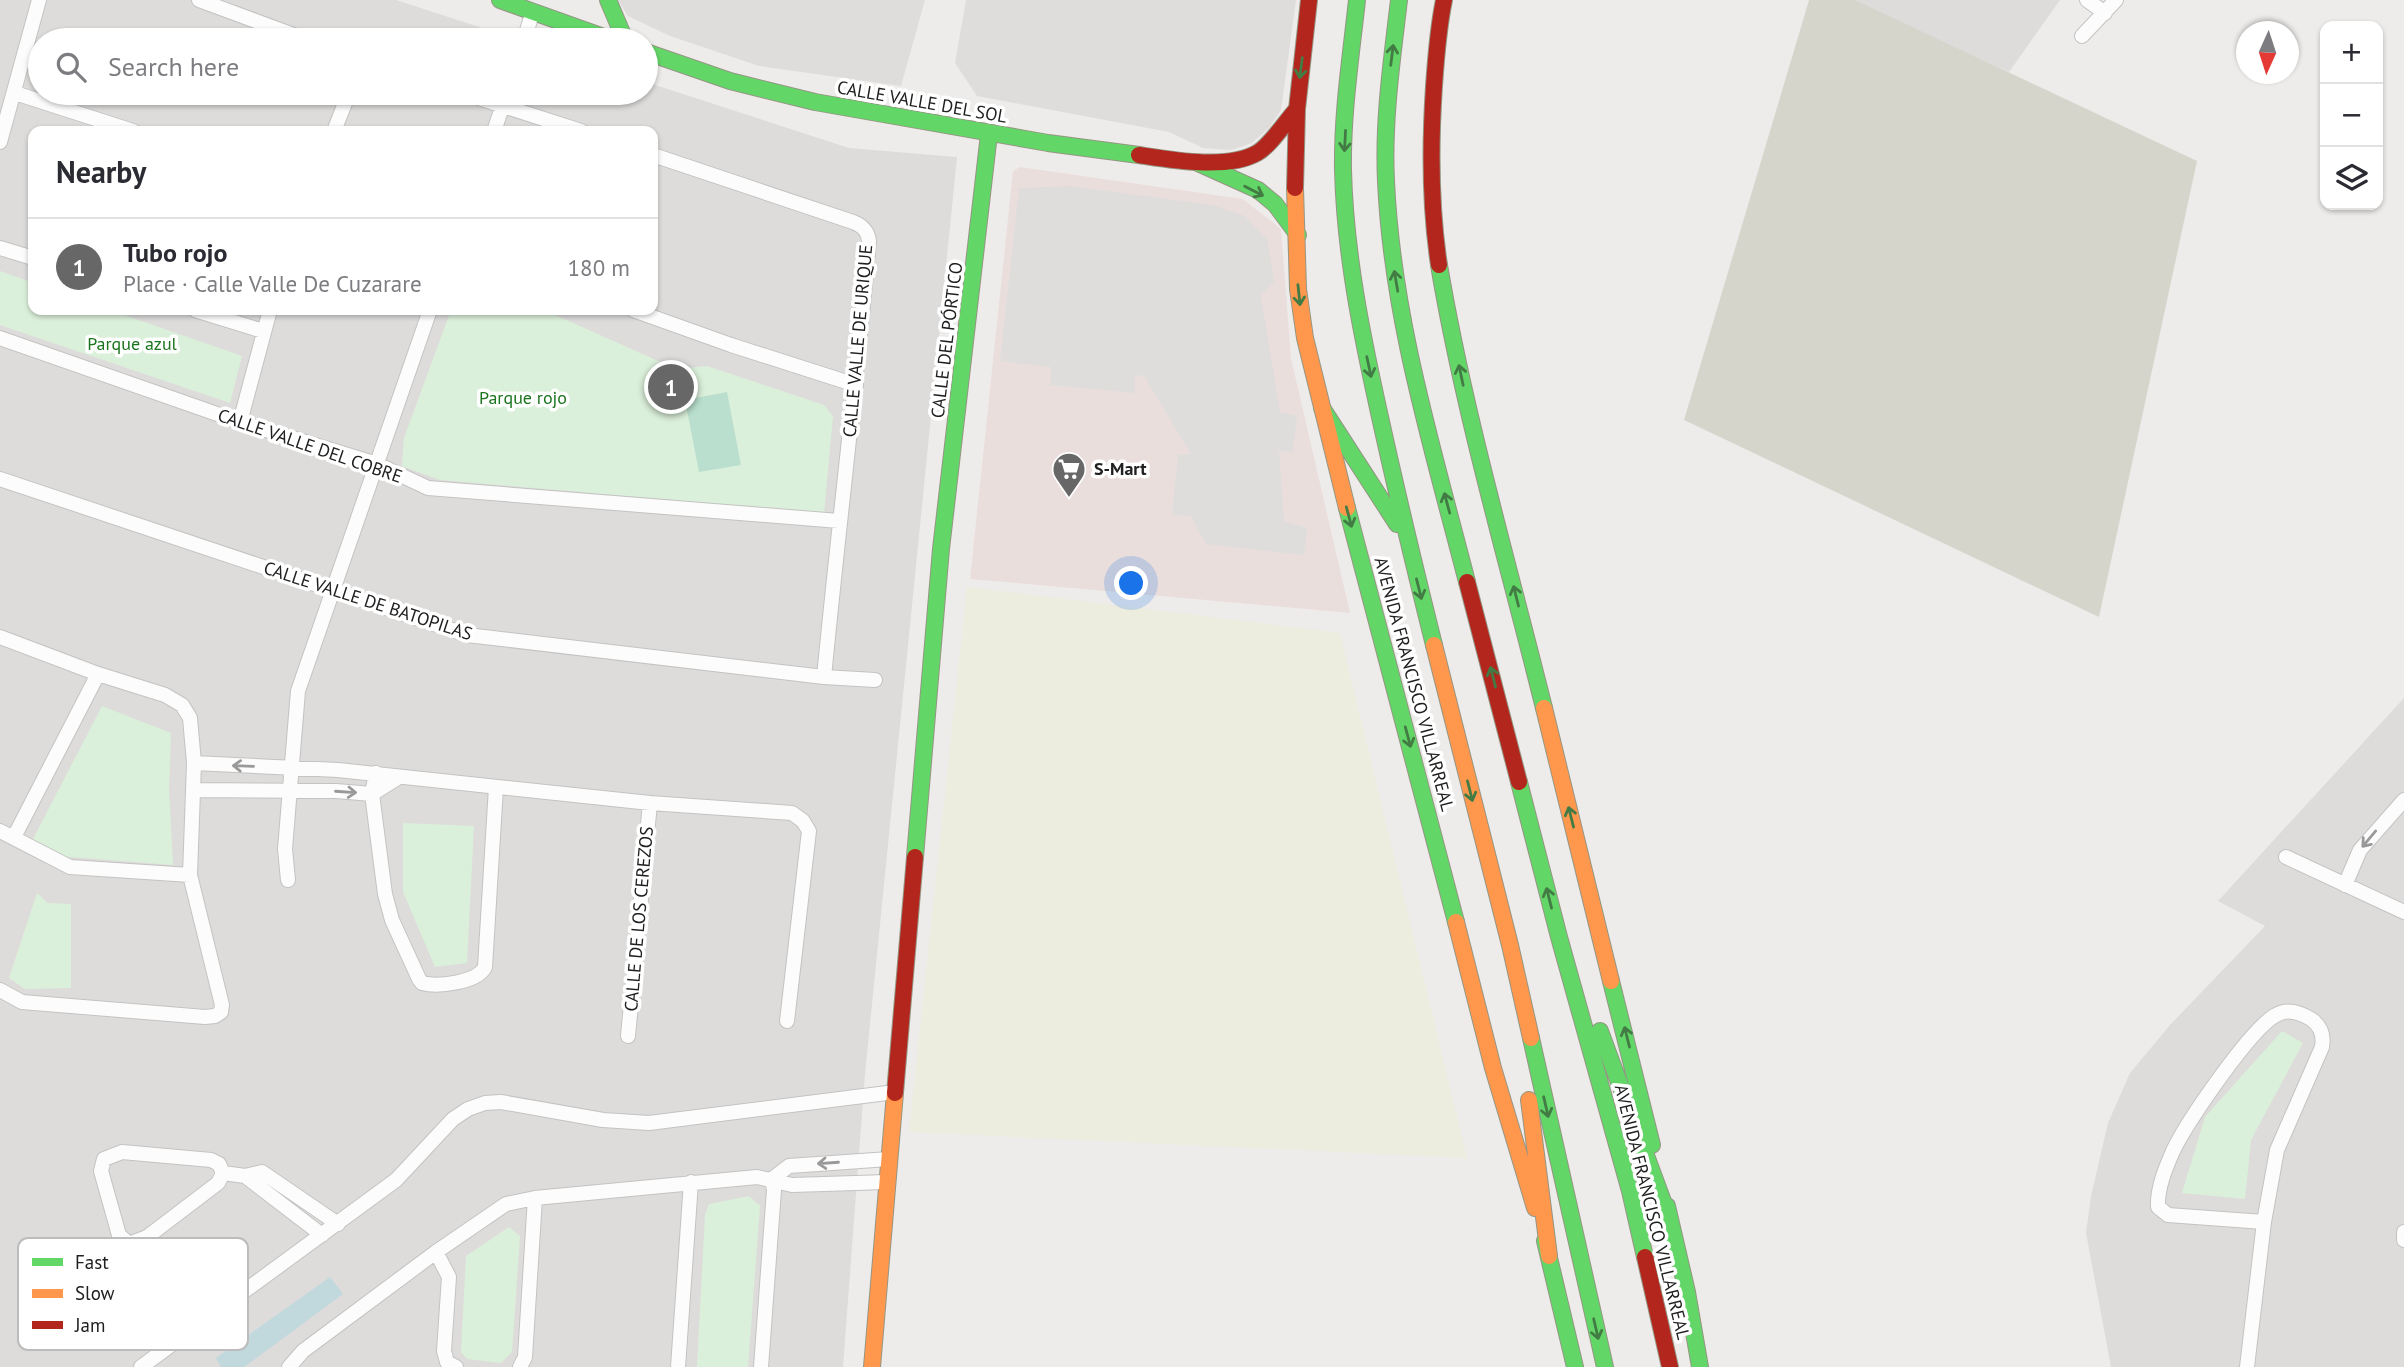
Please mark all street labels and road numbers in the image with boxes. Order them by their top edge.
street label: CALLE VALLE DEL SOL [835,75,1009,128]
street label: CALLE VALLE DE URIQUE [838,244,877,438]
street label: CALLE DEL PÓRTICO [926,261,967,419]
street label: CALLE VALLE DEL COBRE [215,403,405,488]
street label: AVENIDA FRANCISCO VILLARREAL [1369,554,1460,813]
street label: CALLE VALLE DE BATOPILAS [261,556,475,645]
street label: CALLE DE LOS CEREZOS [619,825,658,1013]
street label: AVENIDA FRANCISCO VILLARREAL [1610,1082,1695,1342]

